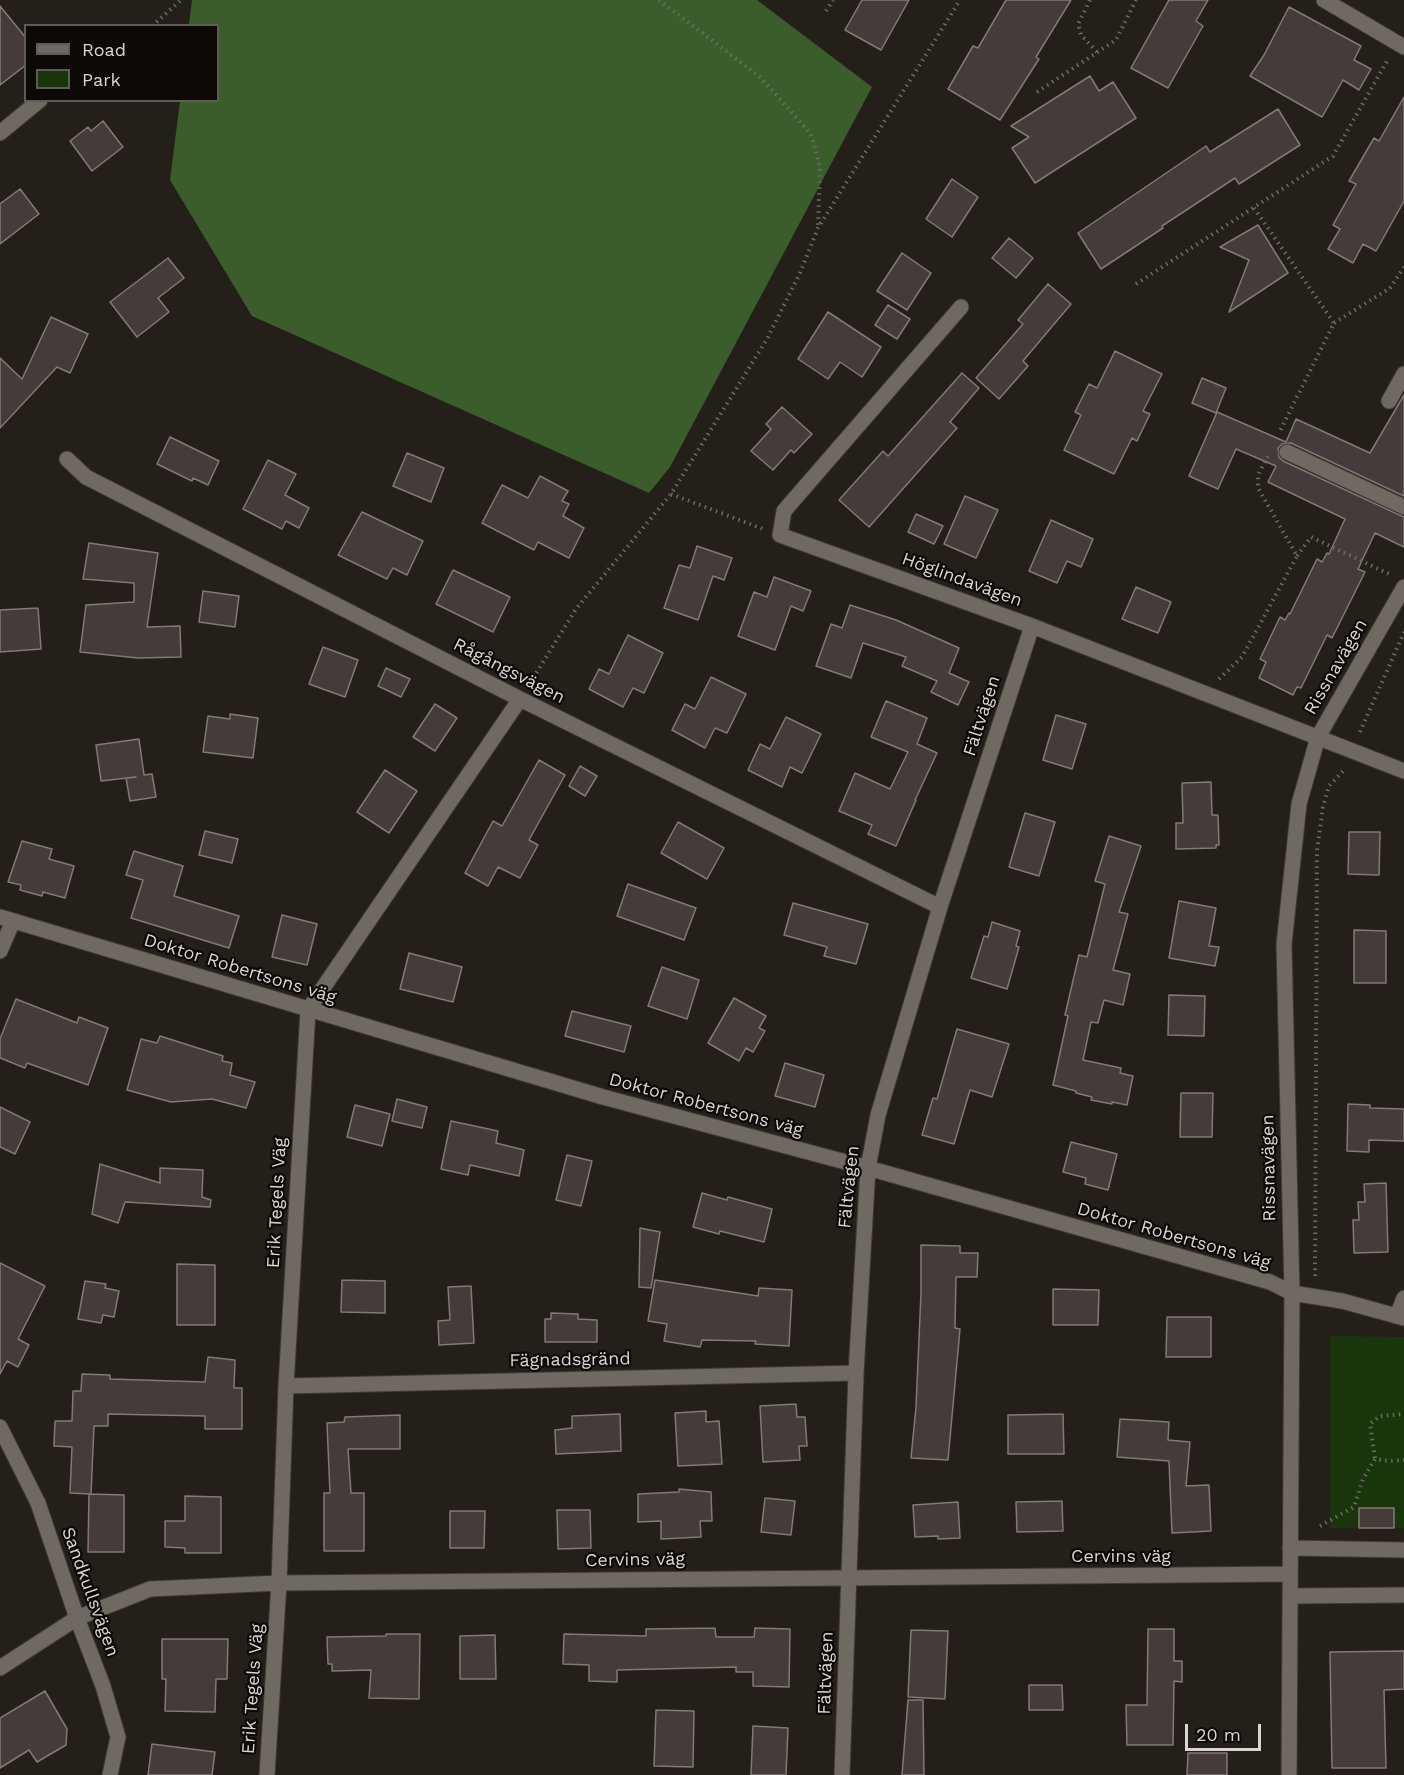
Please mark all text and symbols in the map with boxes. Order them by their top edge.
legend [24,24,219,102]
text: Road [82,39,126,60]
text: Park [82,69,121,90]
street label: Höglindavägen [899,548,1025,612]
street label: Rissnavägen [1300,615,1372,719]
street label: Rågångsvägen [450,634,568,708]
street label: Fältvägen [959,673,1005,759]
street label: Doktor Robertsons väg [141,929,339,1009]
street label: Doktor Robertsons väg [607,1069,805,1141]
street label: Rissnavägen [1257,1114,1281,1222]
street label: Erik Tegels Väg [263,1137,291,1269]
street label: Fältvägen [834,1144,864,1230]
street label: Doktor Robertsons väg [1075,1198,1273,1274]
street label: Fägnadsgränd [509,1348,631,1372]
street label: Sandkullsvägen [57,1524,123,1660]
street label: Cervins väg [1071,1546,1171,1568]
street label: Cervins väg [585,1548,685,1572]
street label: Erik Tegels Väg [238,1623,268,1755]
street label: Fältvägen [814,1631,838,1715]
scale bar [1188,1712,1264,1750]
text: 20 m [1196,1724,1241,1745]

